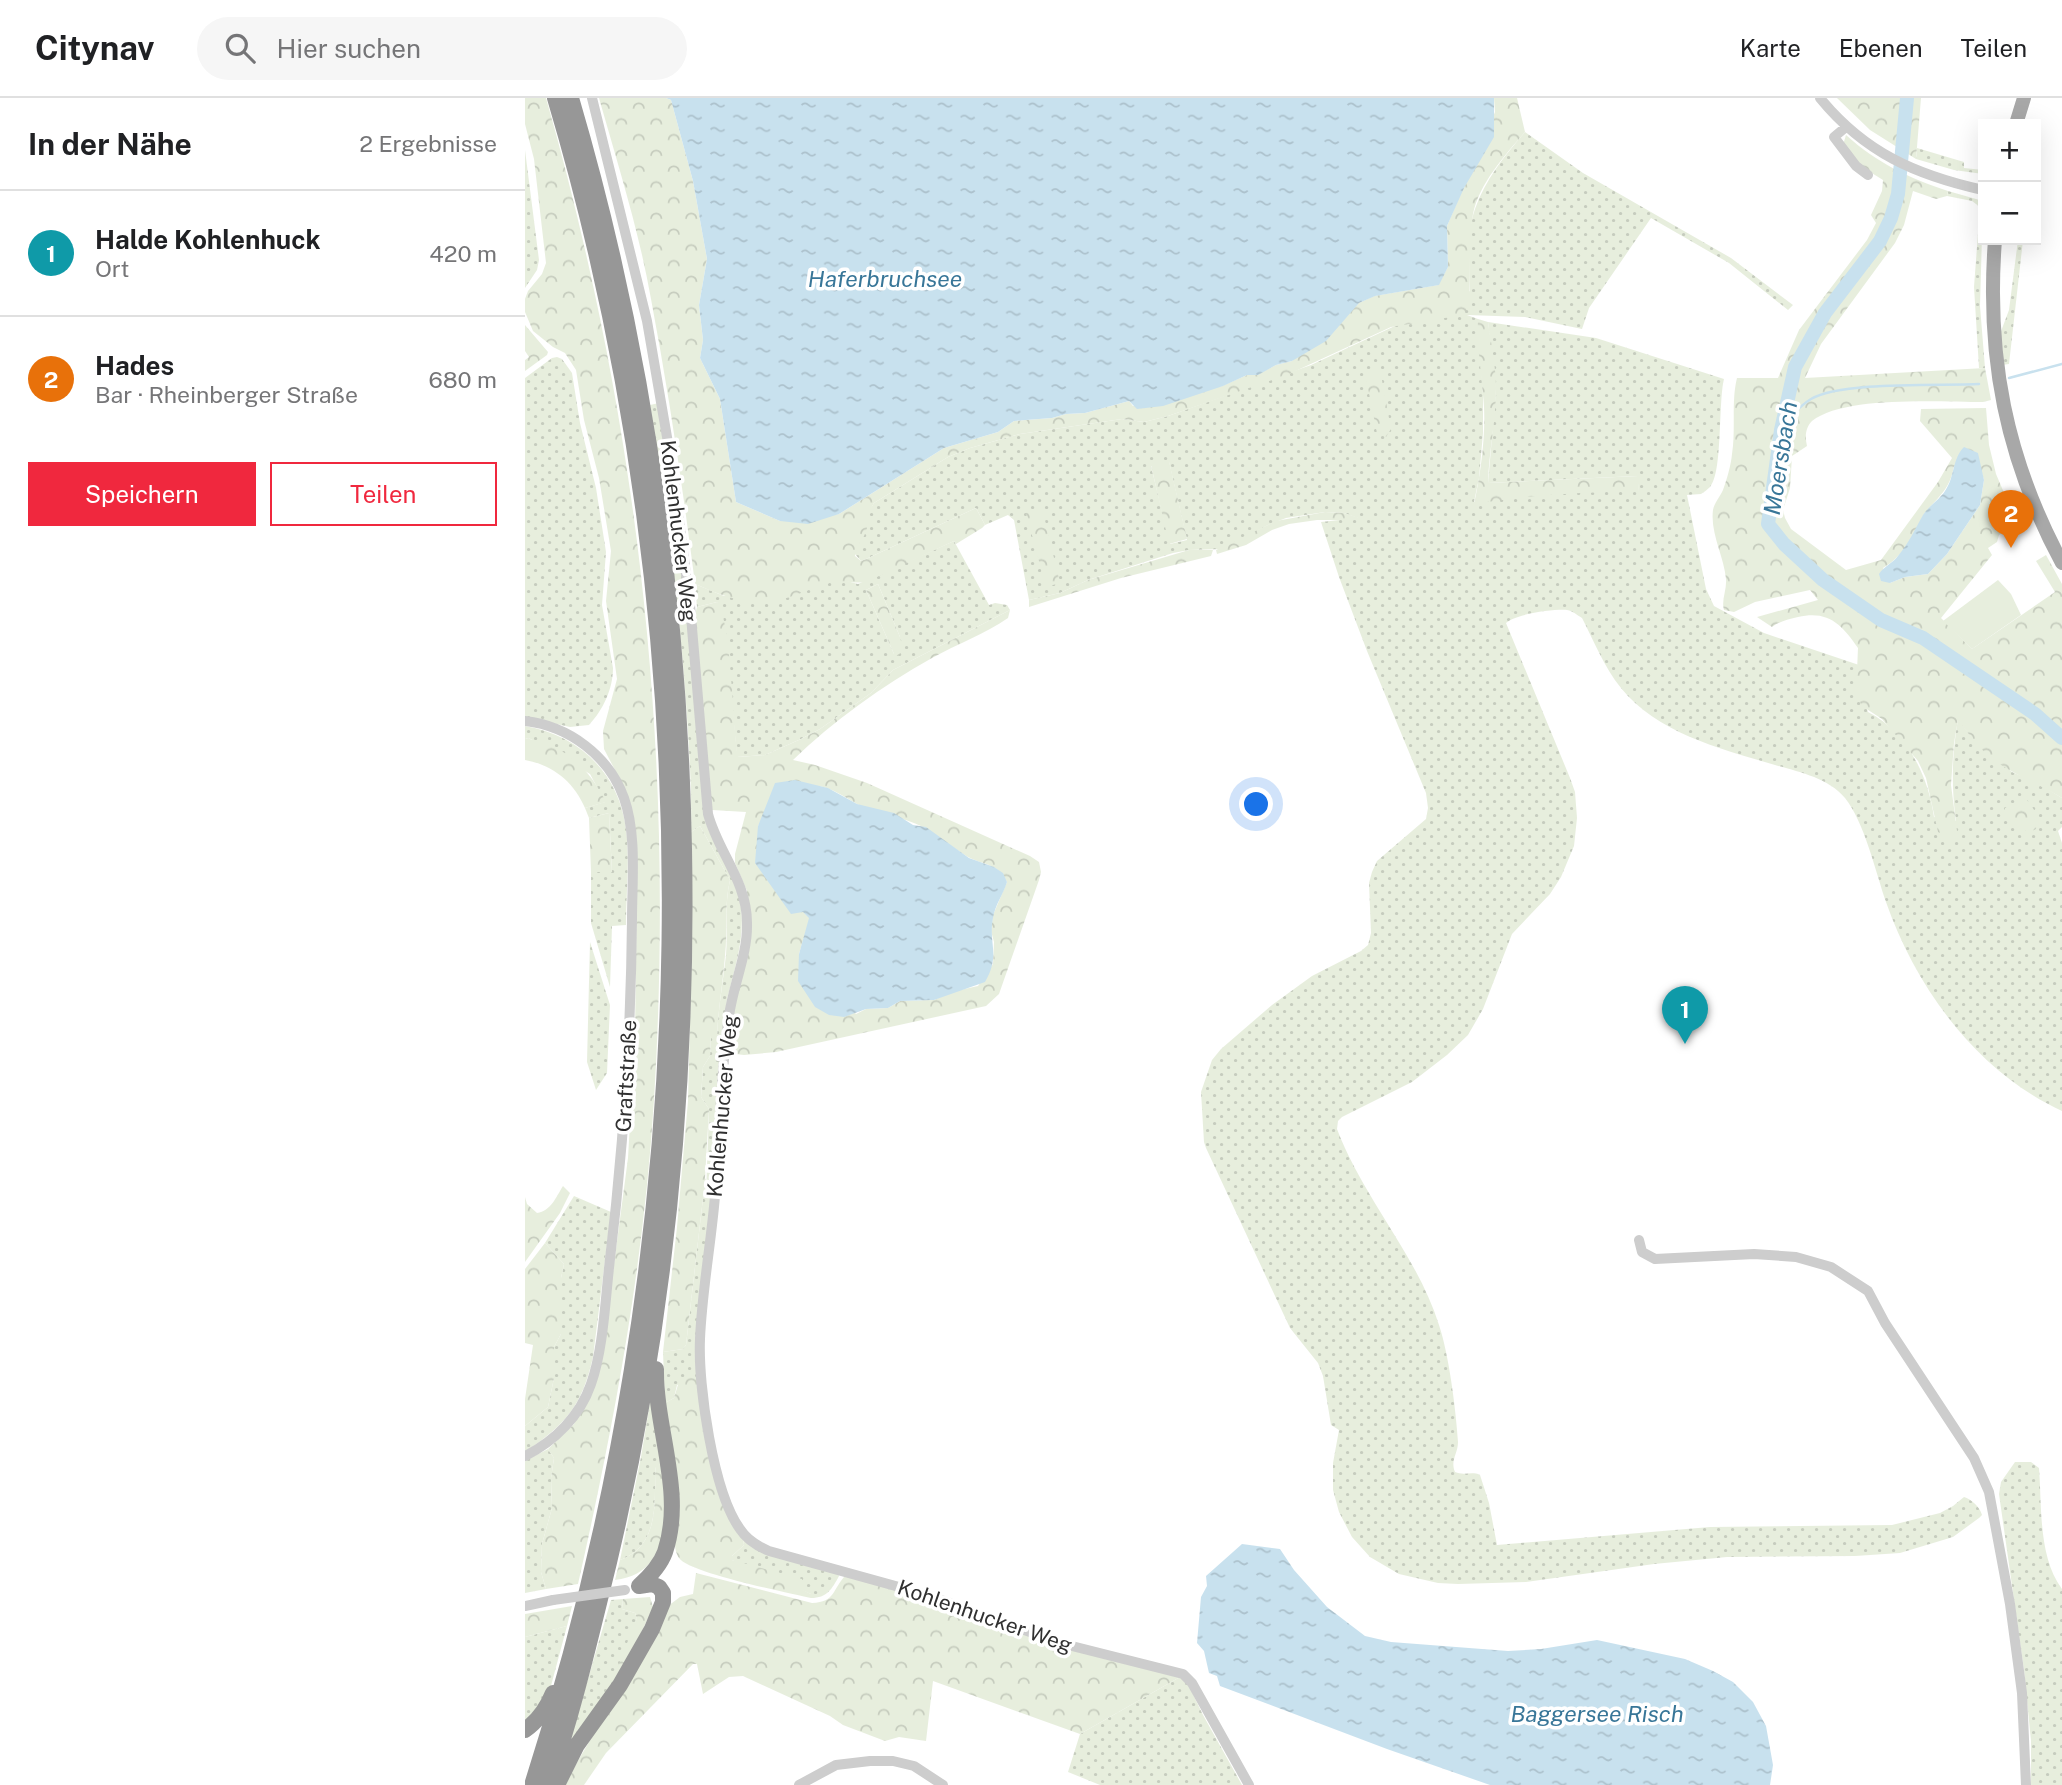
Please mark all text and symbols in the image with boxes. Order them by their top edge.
search box [197,17,687,80]
text: Citynav [35,29,155,67]
icon: search [221,29,259,67]
text: Hier suchen [277,33,421,64]
text: Karte [1740,34,1801,62]
text: Ebenen [1839,34,1923,62]
text: Teilen [1961,34,2027,62]
map controls [1978,119,2041,245]
button: + [1978,119,2041,182]
text: In der Nähe [28,126,192,162]
text: 2 Ergebnisse [359,130,497,157]
button: − [1978,182,2041,245]
text: Halde Kohlenhuck [95,224,321,255]
text: 1 [46,240,56,267]
text: 420 m [429,240,497,267]
text: Ort [95,255,129,282]
water label: Haferbruchsee [808,265,962,292]
text: Hades [95,350,174,381]
text: 2 [44,366,58,393]
text: 680 m [429,366,497,393]
text: Bar · Rheinberger Straße [95,381,358,408]
water label: Moersbach [1758,399,1802,517]
street label: Kohlenhucker Weg [655,439,703,623]
button: Speichern [28,462,256,526]
button: Teilen [270,462,497,526]
pin: 2 [1988,490,2034,548]
your location [1239,787,1273,821]
pin: 1 [1662,986,1708,1044]
street label: Kohlenhucker Weg [702,1014,742,1198]
street label: Graftstraße [611,1019,641,1133]
street label: Kohlenhucker Weg [894,1574,1076,1658]
water label: Baggersee Risch [1510,1700,1684,1727]

